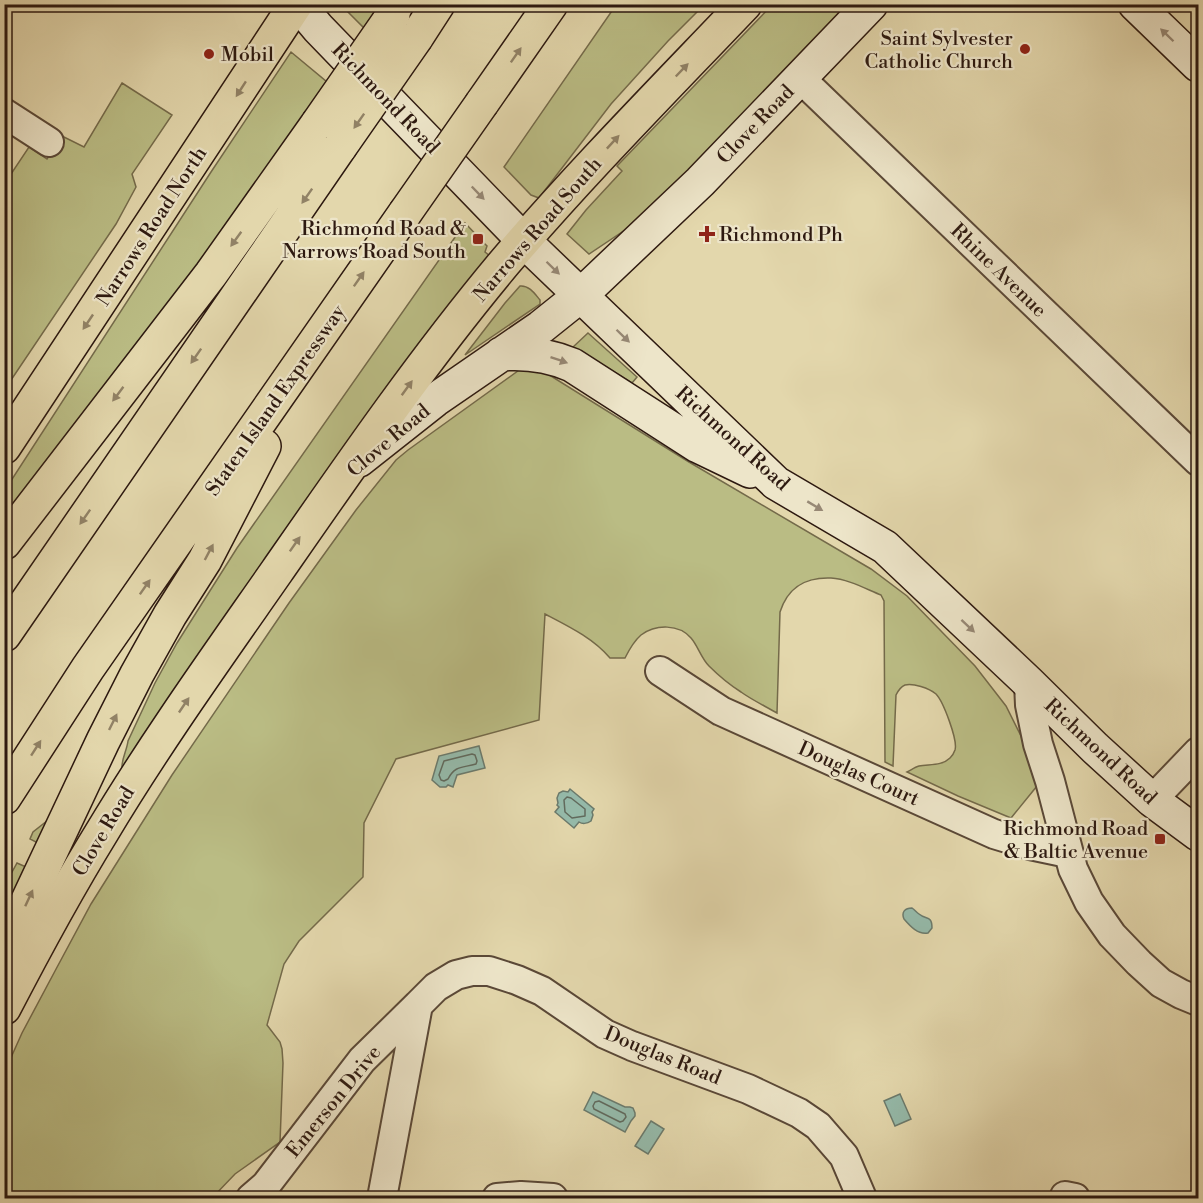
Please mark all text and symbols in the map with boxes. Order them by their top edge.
place label: Saint Sylvester Catholic Church [865,27,1013,75]
one-way arrow [1160,28,1174,42]
street label: Richmond Road [326,38,445,160]
marker: Saint Sylvester Catholic Church [1018,42,1032,56]
place label: Mobil [221,43,274,68]
marker: Mobil [202,47,216,61]
one-way arrow [510,47,522,63]
one-way arrow [675,63,689,78]
one-way arrow [235,80,247,96]
street label: Clove Road [712,80,801,170]
one-way arrow [353,112,365,128]
one-way arrow [606,135,620,149]
street label: Narrows Road North [91,142,213,311]
street label: Narrows Road South [468,152,608,308]
one-way arrow [471,185,485,200]
one-way arrow [301,187,313,203]
place label: Richmond Road & Narrows Road South [282,217,466,265]
street label: Rhine Avenue [945,219,1051,323]
place label: Richmond Ph [719,223,843,248]
marker: Richmond Ph [700,227,714,241]
one-way arrow [230,231,242,246]
marker: Richmond Road & Narrows Road South [471,232,485,246]
one-way arrow [545,260,559,274]
one-way arrow [353,272,365,288]
street label: Staten Island Expressway [201,300,352,501]
one-way arrow [82,313,93,330]
one-way arrow [615,329,630,343]
one-way arrow [191,348,202,364]
one-way arrow [550,356,568,366]
one-way arrow [401,380,413,395]
street label: Richmond Road [670,381,795,497]
one-way arrow [112,387,124,402]
street label: Clove Road [342,399,436,483]
one-way arrow [807,501,824,511]
one-way arrow [79,508,91,524]
one-way arrow [289,537,301,553]
one-way arrow [204,544,214,561]
one-way arrow [139,579,150,595]
one-way arrow [961,618,975,632]
street label: Richmond Road [1038,694,1162,811]
one-way arrow [178,697,190,713]
one-way arrow [108,713,118,730]
street label: Douglas Court [794,736,923,812]
one-way arrow [30,740,41,757]
street label: Clove Road [68,782,141,881]
place label: Richmond Road & Baltic Avenue [1003,817,1149,865]
marker: Richmond Road & Baltic Avenue [1153,832,1167,846]
one-way arrow [25,890,34,907]
street label: Douglas Road [600,1022,725,1091]
street label: Emerson Drive [281,1041,387,1163]

